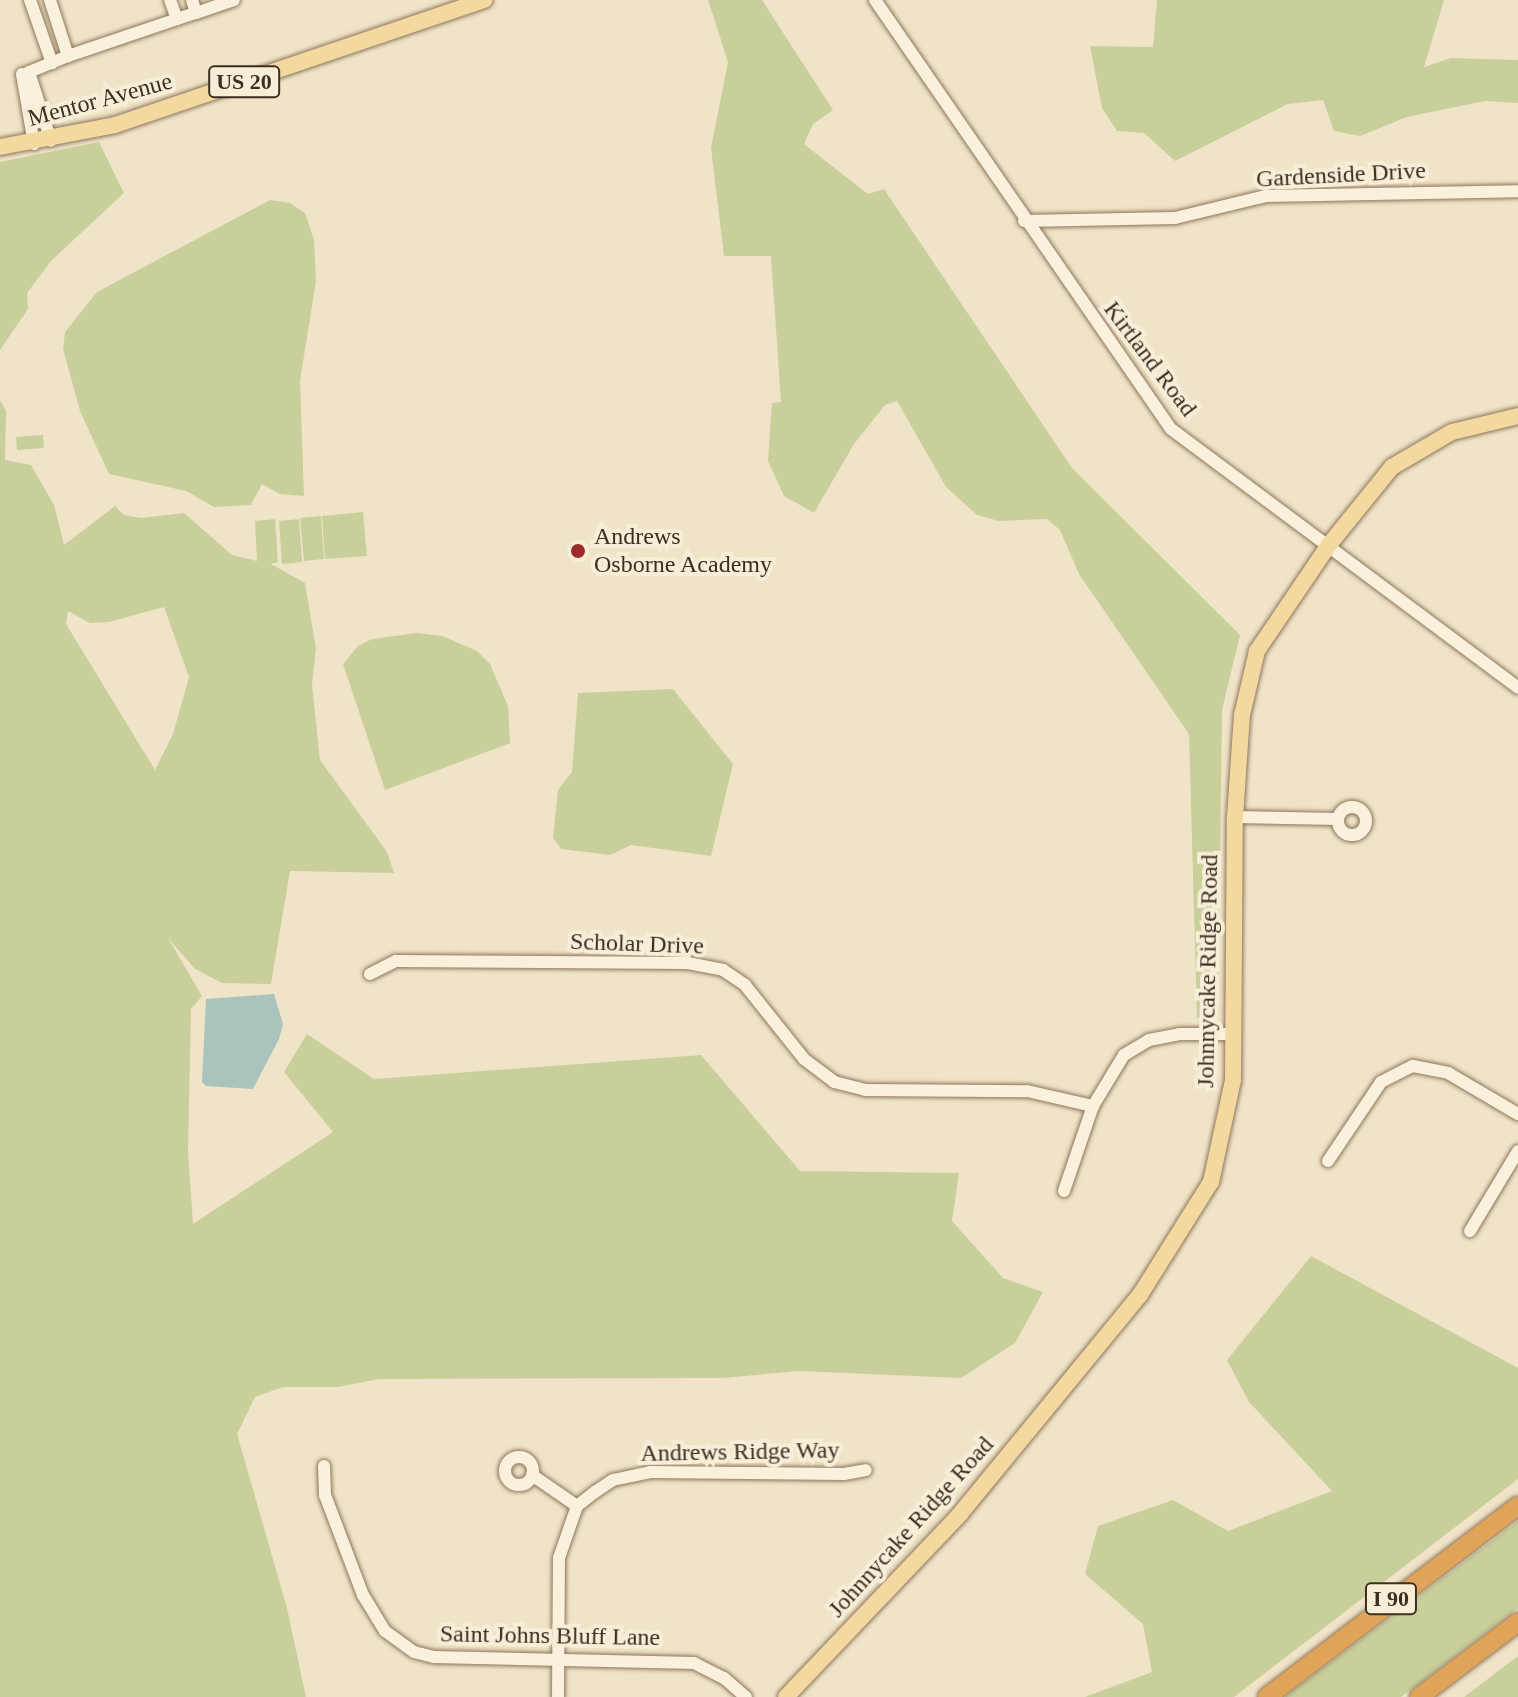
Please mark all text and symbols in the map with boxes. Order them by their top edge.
road number: US 20 [208,64,280,100]
street label: Mentor Avenue [24,67,176,133]
street label: Gardenside Drive [1255,156,1427,194]
street label: Kirtland Road [1097,296,1203,422]
place label: Andrews Osborne Academy [594,523,773,579]
marker: Andrews Osborne Academy [569,542,587,560]
street label: Johnnycake Ridge Road [1192,854,1224,1088]
street label: Scholar Drive [570,927,704,961]
street label: Johnnycake Ridge Road [822,1431,1000,1623]
street label: Andrews Ridge Way [640,1436,840,1468]
road number: I 90 [1363,1581,1419,1617]
street label: Saint Johns Bluff Lane [440,1620,660,1652]

